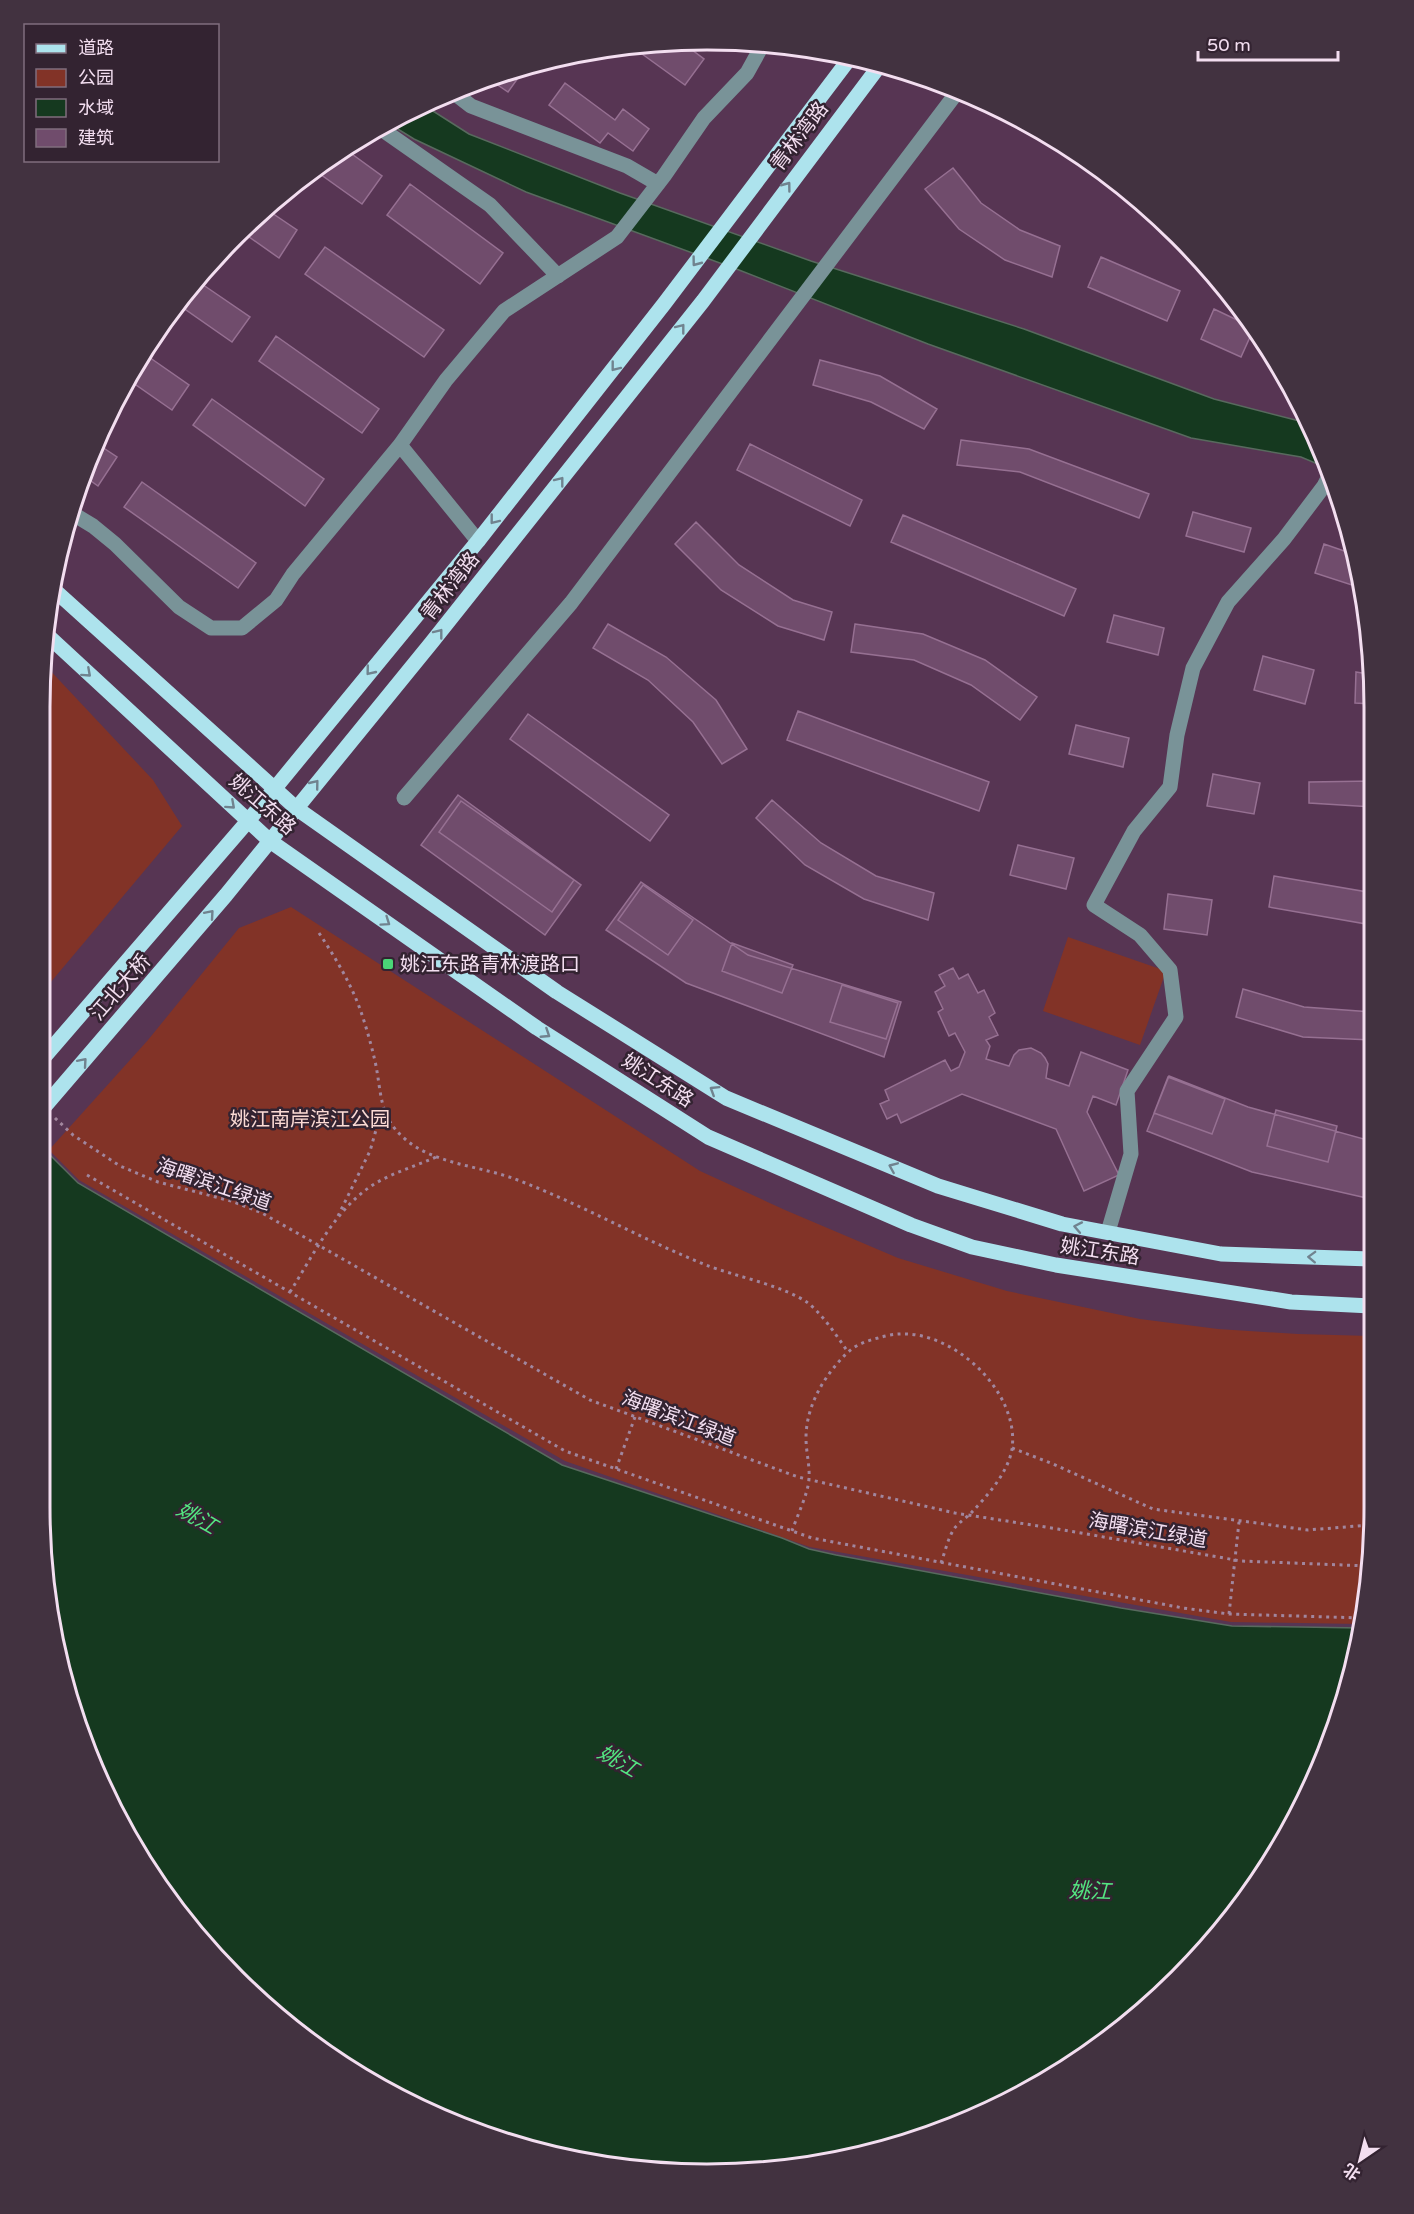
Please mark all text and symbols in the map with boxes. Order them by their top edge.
legend [24,24,219,162]
scale bar [1198,24,1338,62]
text: 50 m [1207,34,1251,56]
text: 道路 [78,37,114,59]
text: 公园 [78,67,114,89]
text: 水域 [78,97,114,119]
street label: 青林湾路 [766,97,833,176]
text: 建筑 [78,127,114,149]
one-way arrow [780,182,791,193]
one-way arrow [692,255,703,266]
one-way arrow [674,324,685,335]
one-way arrow [611,360,622,371]
one-way arrow [553,476,564,487]
one-way arrow [491,513,502,524]
street label: 青林湾路 [417,548,485,626]
one-way arrow [432,629,443,640]
one-way arrow [367,664,378,675]
one-way arrow [80,666,91,677]
street label: 姚江东路 [224,769,300,840]
one-way arrow [308,780,319,791]
one-way arrow [224,798,235,809]
one-way arrow [203,910,214,921]
one-way arrow [380,915,391,926]
street label: 江北大桥 [85,950,156,1026]
place label: 姚江东路青林渡路口 [400,953,580,977]
marker: 姚江东路青林渡路口 [381,957,395,971]
one-way arrow [540,1027,551,1038]
street label: 姚江东路 [617,1049,698,1113]
one-way arrow [76,1058,87,1069]
one-way arrow [710,1086,720,1098]
park label: 姚江南岸滨江公园 [230,1108,390,1132]
street label: 海曙滨江绿道 [153,1154,274,1216]
one-way arrow [888,1162,899,1174]
one-way arrow [1073,1221,1083,1234]
street label: 姚江东路 [1058,1234,1141,1270]
one-way arrow [1308,1251,1317,1263]
street label: 海曙滨江绿道 [618,1386,739,1452]
water label: 姚江 [172,1497,223,1541]
street label: 海曙滨江绿道 [1087,1509,1209,1553]
water label: 姚江 [593,1740,644,1784]
water label: 姚江 [1069,1878,1113,1905]
north arrow [1330,2130,1390,2190]
text: 北 [1340,2159,1364,2184]

